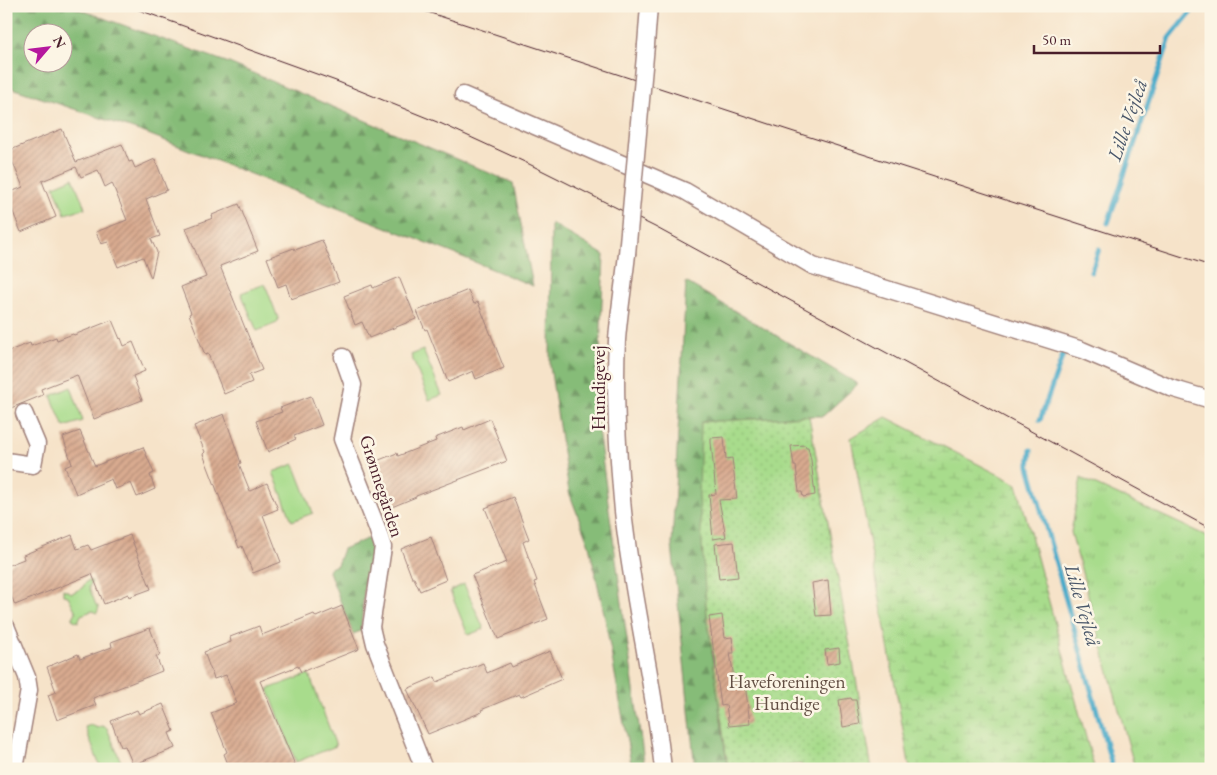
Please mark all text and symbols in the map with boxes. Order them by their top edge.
north arrow [22,22,72,72]
scale bar [1034,22,1161,54]
text: 50 m [1042,30,1071,49]
text: N [49,33,70,52]
water label: Lille Vejleå [1101,76,1153,165]
street label: Hundigevej [586,346,611,430]
street label: Grønnegården [354,432,410,540]
water label: Lille Vejleå [1059,560,1107,650]
park label: Haveforeningen Hundige [728,669,846,716]

